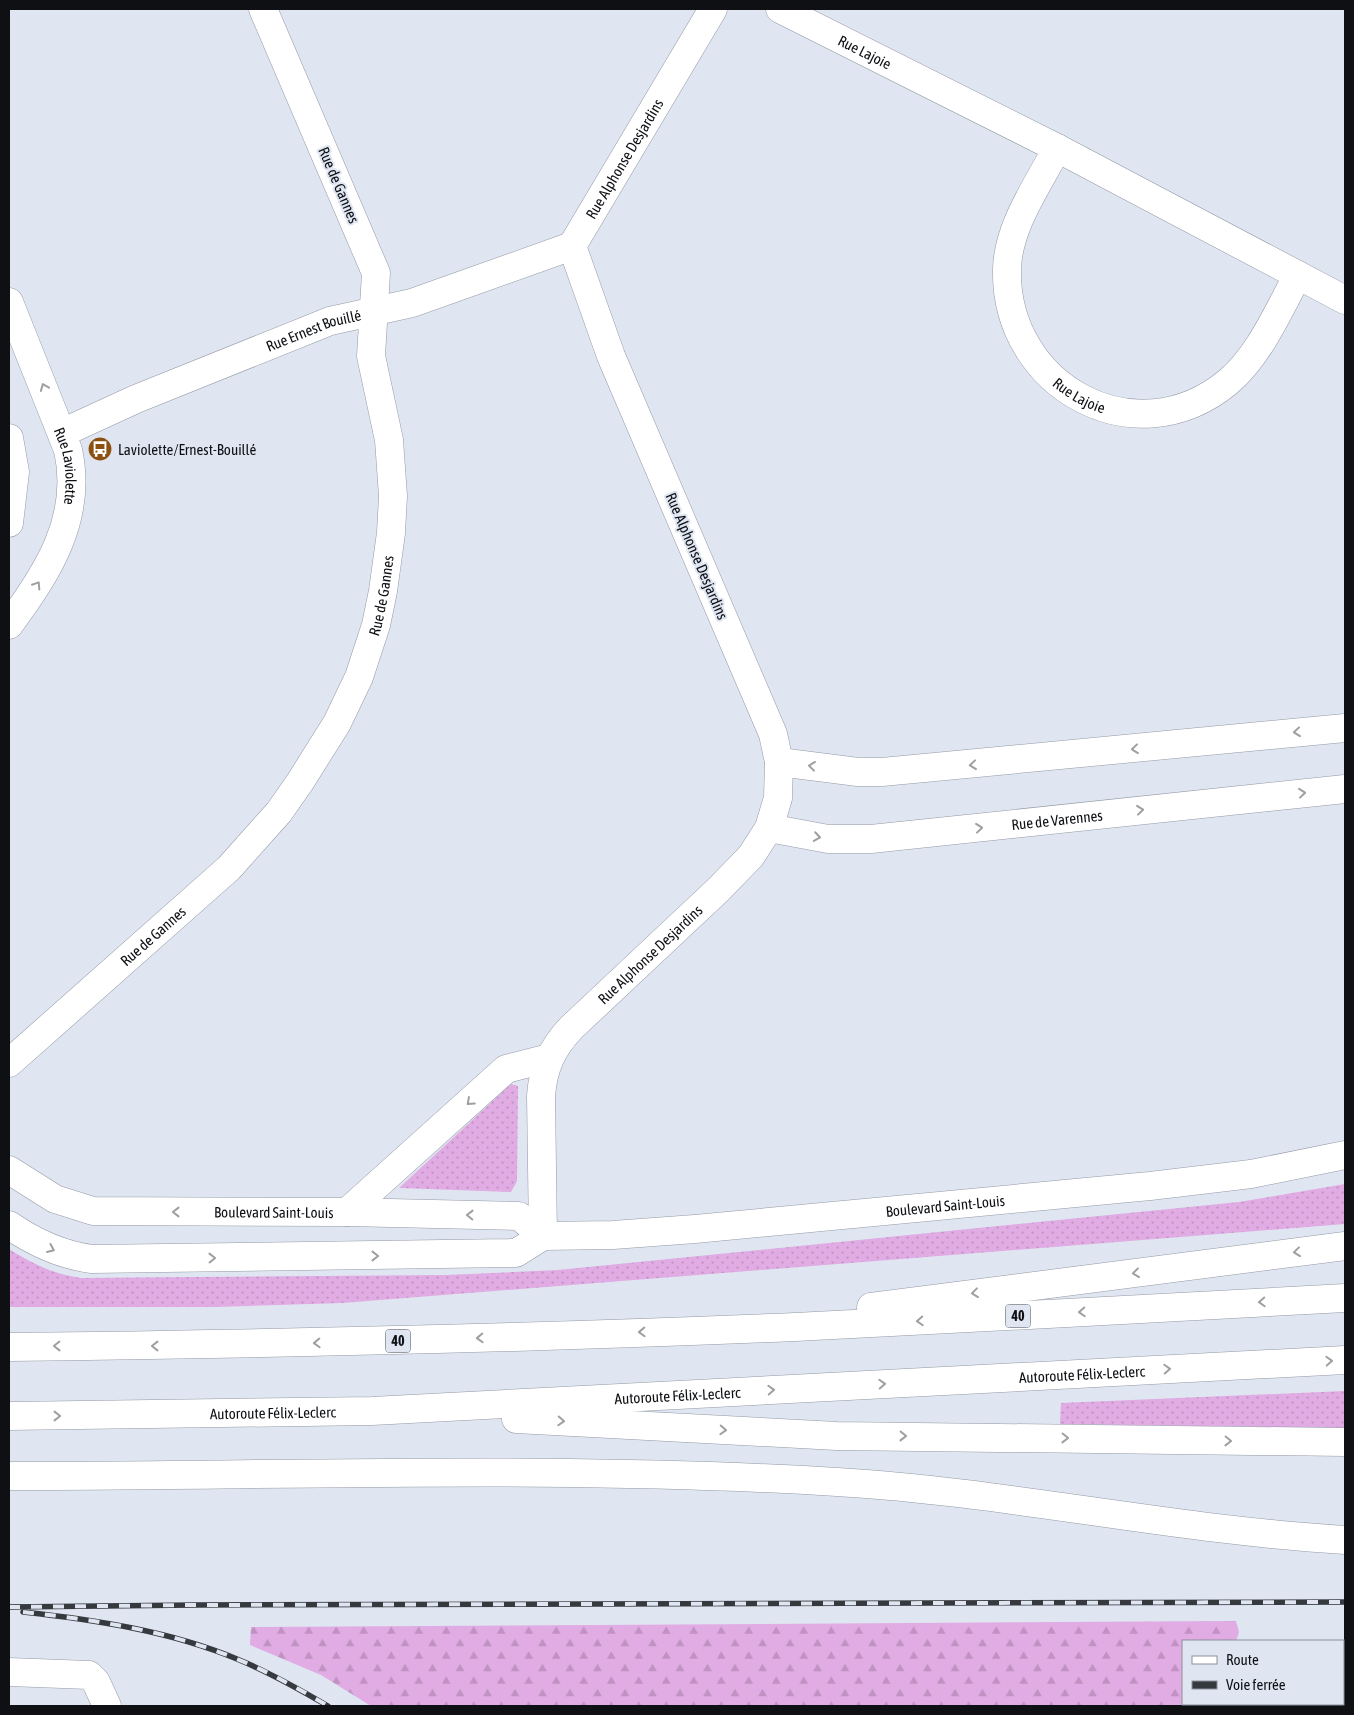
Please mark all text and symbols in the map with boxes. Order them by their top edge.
street label: Rue Lajoie [836,31,894,72]
street label: Rue Alphonse Desjardins [582,96,666,222]
street label: Rue de Gannes [315,144,363,226]
street label: Rue Ernest Bouillé [263,306,363,354]
street label: Rue Lajoie [1050,374,1108,416]
one-way arrow [39,383,50,392]
street label: Rue Laviolette [51,425,80,506]
bus stop icon: Laviolette/Ernest-Bouillé [87,436,113,462]
place label: Laviolette/Ernest-Bouillé [118,441,256,458]
street label: Rue Alphonse Desjardins [663,490,731,622]
street label: Rue de Gannes [365,554,396,638]
one-way arrow [31,581,40,591]
one-way arrow [1292,727,1300,738]
one-way arrow [1131,743,1139,754]
one-way arrow [969,759,977,770]
one-way arrow [807,761,815,772]
one-way arrow [1298,788,1306,799]
one-way arrow [1137,805,1145,816]
street label: Rue de Varennes [1011,806,1103,833]
one-way arrow [975,822,983,833]
one-way arrow [813,831,821,841]
street label: Rue Alphonse Desjardins [594,901,705,1007]
street label: Rue de Gannes [117,902,189,969]
one-way arrow [466,1096,475,1105]
street label: Boulevard Saint-Louis [885,1191,1005,1219]
street label: Boulevard Saint-Louis [214,1203,334,1220]
one-way arrow [171,1207,179,1217]
one-way arrow [466,1210,474,1220]
one-way arrow [46,1242,55,1253]
one-way arrow [1293,1246,1301,1257]
one-way arrow [371,1251,379,1261]
one-way arrow [208,1253,216,1263]
one-way arrow [1131,1267,1140,1277]
one-way arrow [970,1288,979,1298]
one-way arrow [1257,1296,1265,1307]
road number: 40 [1006,1304,1030,1328]
one-way arrow [1078,1307,1086,1318]
one-way arrow [915,1315,923,1326]
one-way arrow [638,1327,646,1337]
road number: 40 [386,1330,410,1352]
one-way arrow [475,1333,483,1344]
one-way arrow [313,1338,320,1348]
one-way arrow [53,1341,60,1351]
one-way arrow [150,1341,158,1351]
one-way arrow [1325,1356,1333,1367]
street label: Autoroute Félix-Leclerc [1019,1362,1146,1386]
one-way arrow [1164,1364,1171,1374]
one-way arrow [879,1378,887,1389]
street label: Autoroute Félix-Leclerc [614,1383,741,1407]
one-way arrow [767,1384,775,1395]
street label: Autoroute Félix-Leclerc [210,1403,337,1422]
one-way arrow [54,1411,62,1421]
one-way arrow [557,1416,565,1427]
one-way arrow [719,1424,727,1435]
one-way arrow [900,1431,907,1441]
one-way arrow [1062,1433,1070,1444]
one-way arrow [1224,1436,1232,1446]
legend [1182,1640,1344,1705]
text: Route [1226,1651,1259,1668]
text: Voie ferrée [1226,1676,1286,1693]

